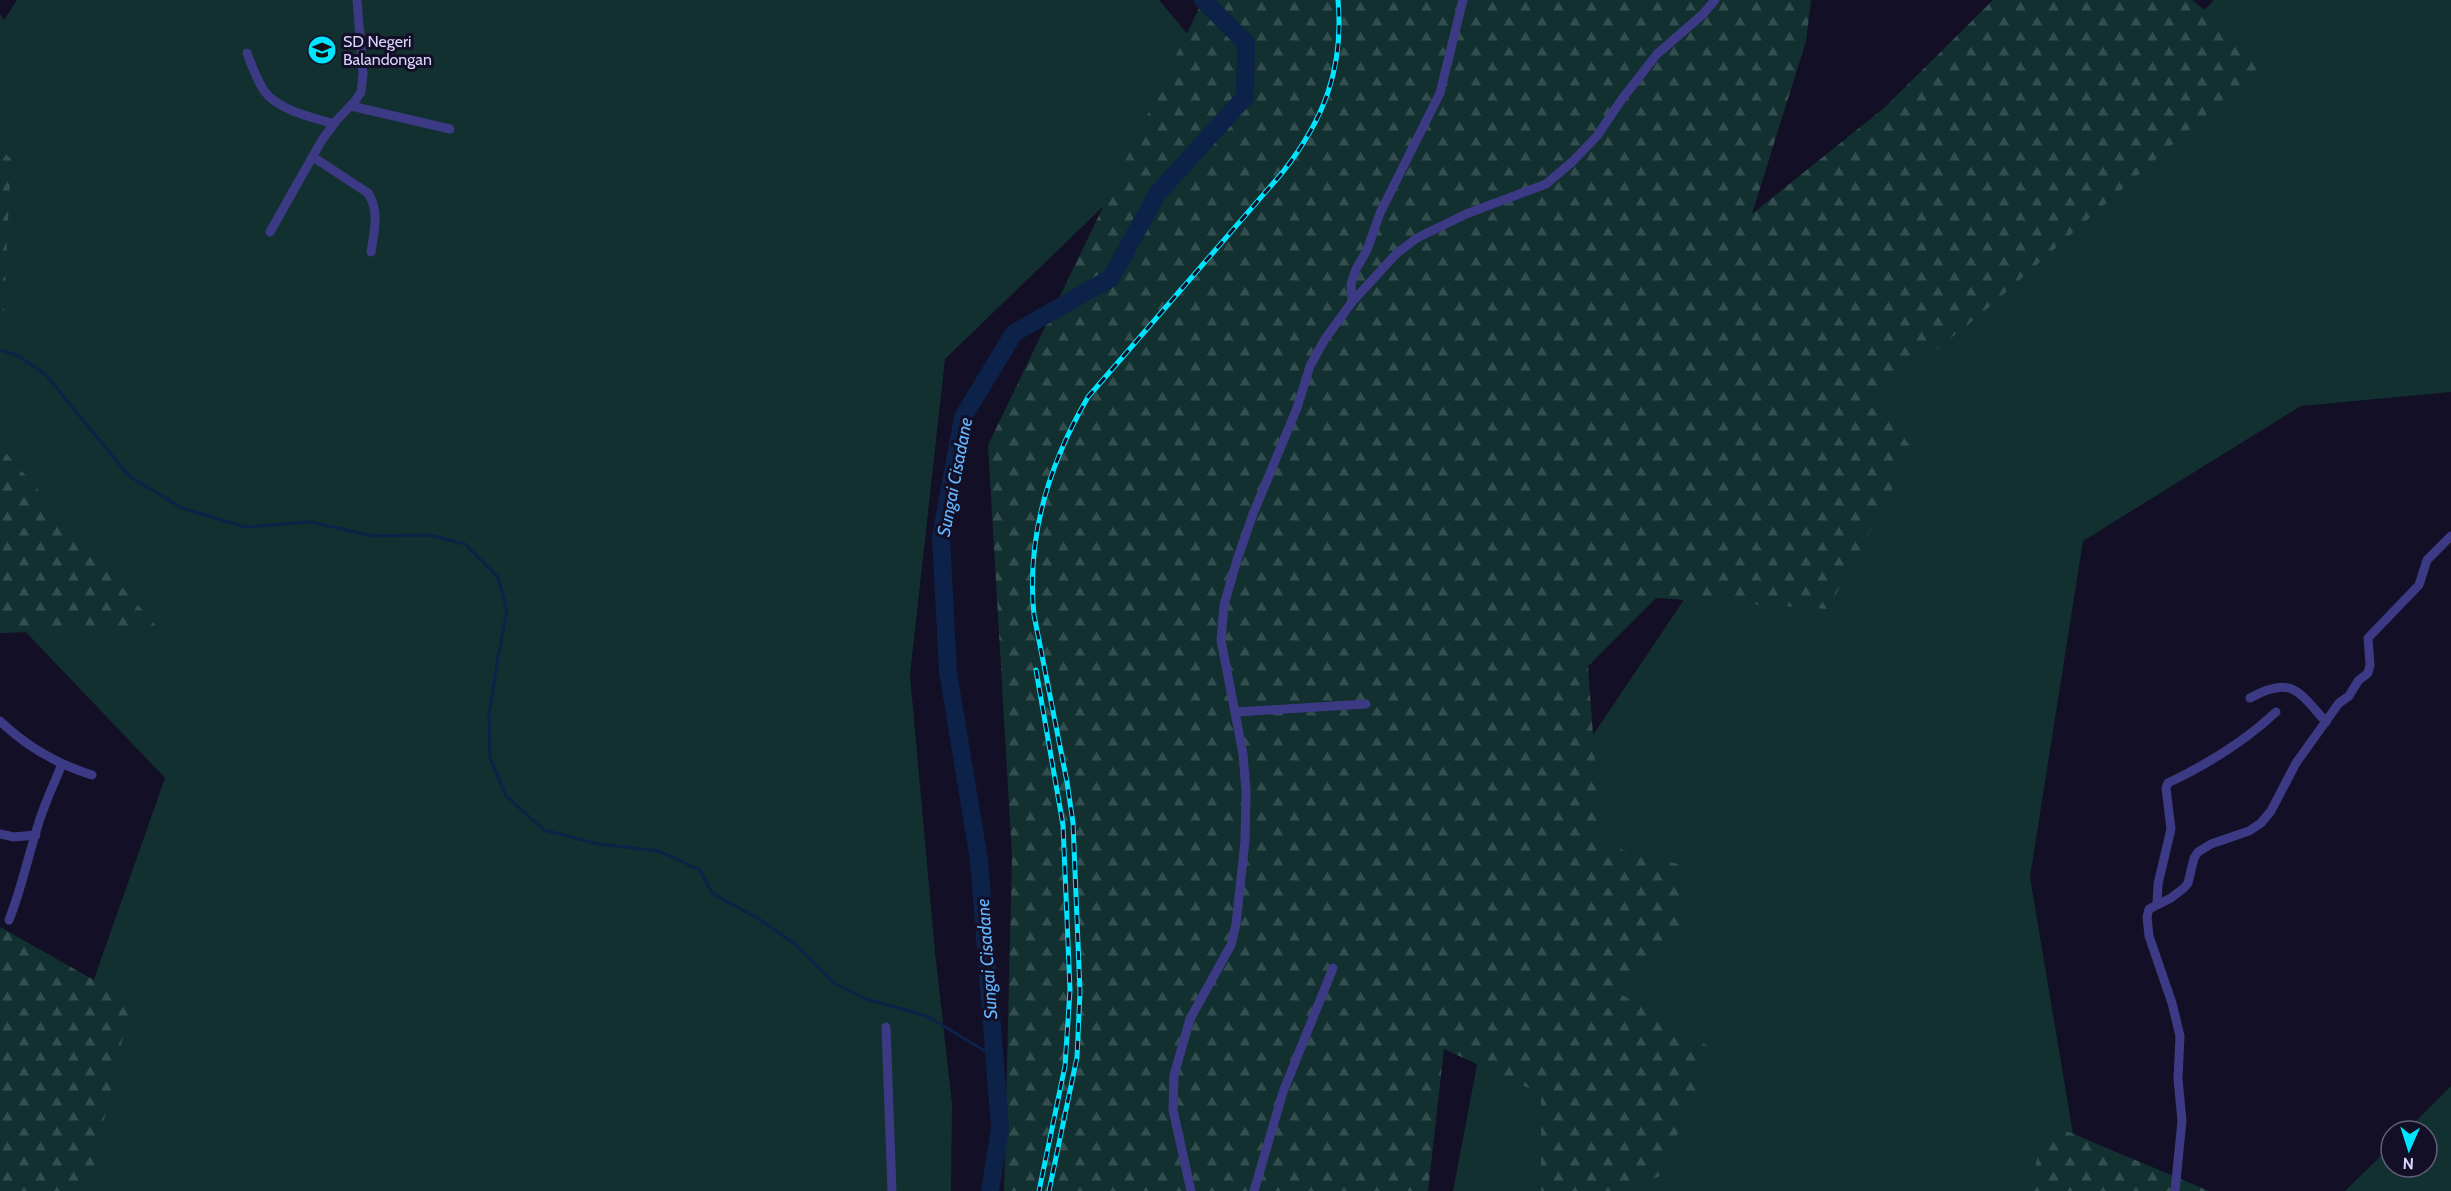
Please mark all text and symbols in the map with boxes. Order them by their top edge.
place label: SD Negeri Balandongan [343,32,432,69]
school or university icon: SD Negeri Balandongan [306,34,338,66]
water label: Sungai Cisadane [933,416,977,538]
water label: Sungai Cisadane [972,898,1002,1020]
north arrow [2379,1119,2439,1179]
text: N [2402,1154,2414,1173]

